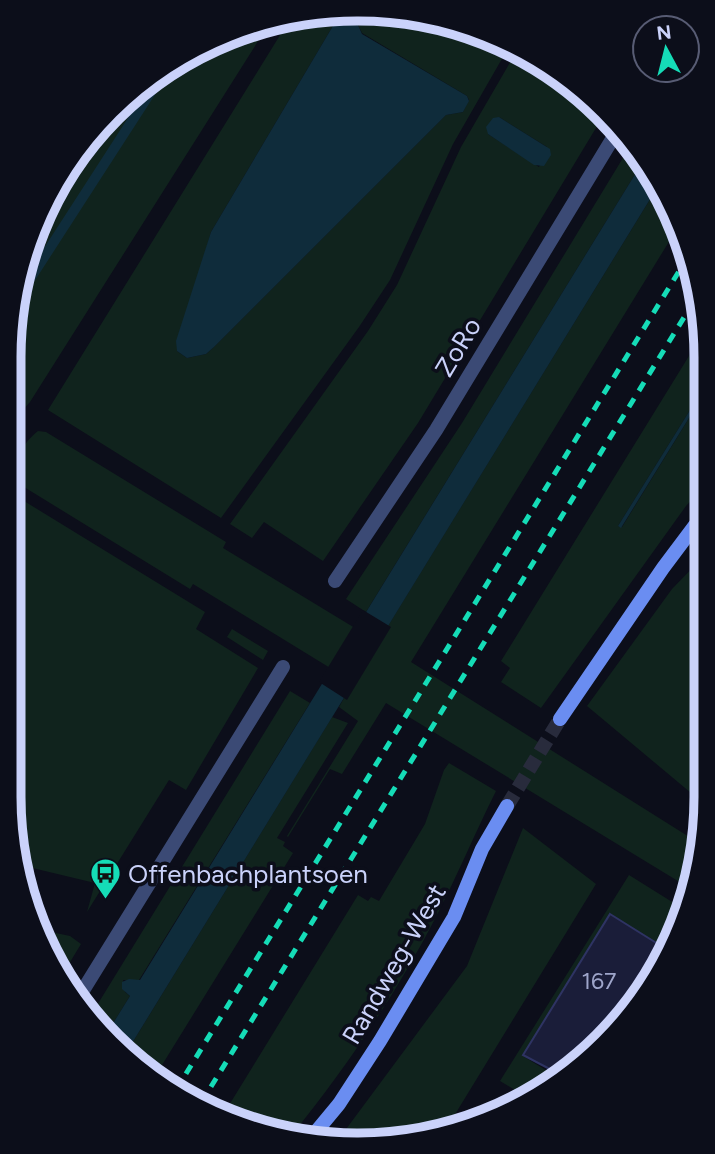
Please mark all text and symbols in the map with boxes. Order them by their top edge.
north arrow [631,14,701,84]
text: N [655,20,673,45]
street label: ZoRo [428,312,488,382]
bus stop icon: Offenbachplantsoen [88,857,122,901]
place label: Offenbachplantsoen [128,858,368,890]
street label: Randweg-West [335,878,453,1050]
house number: 167 [582,967,616,995]

